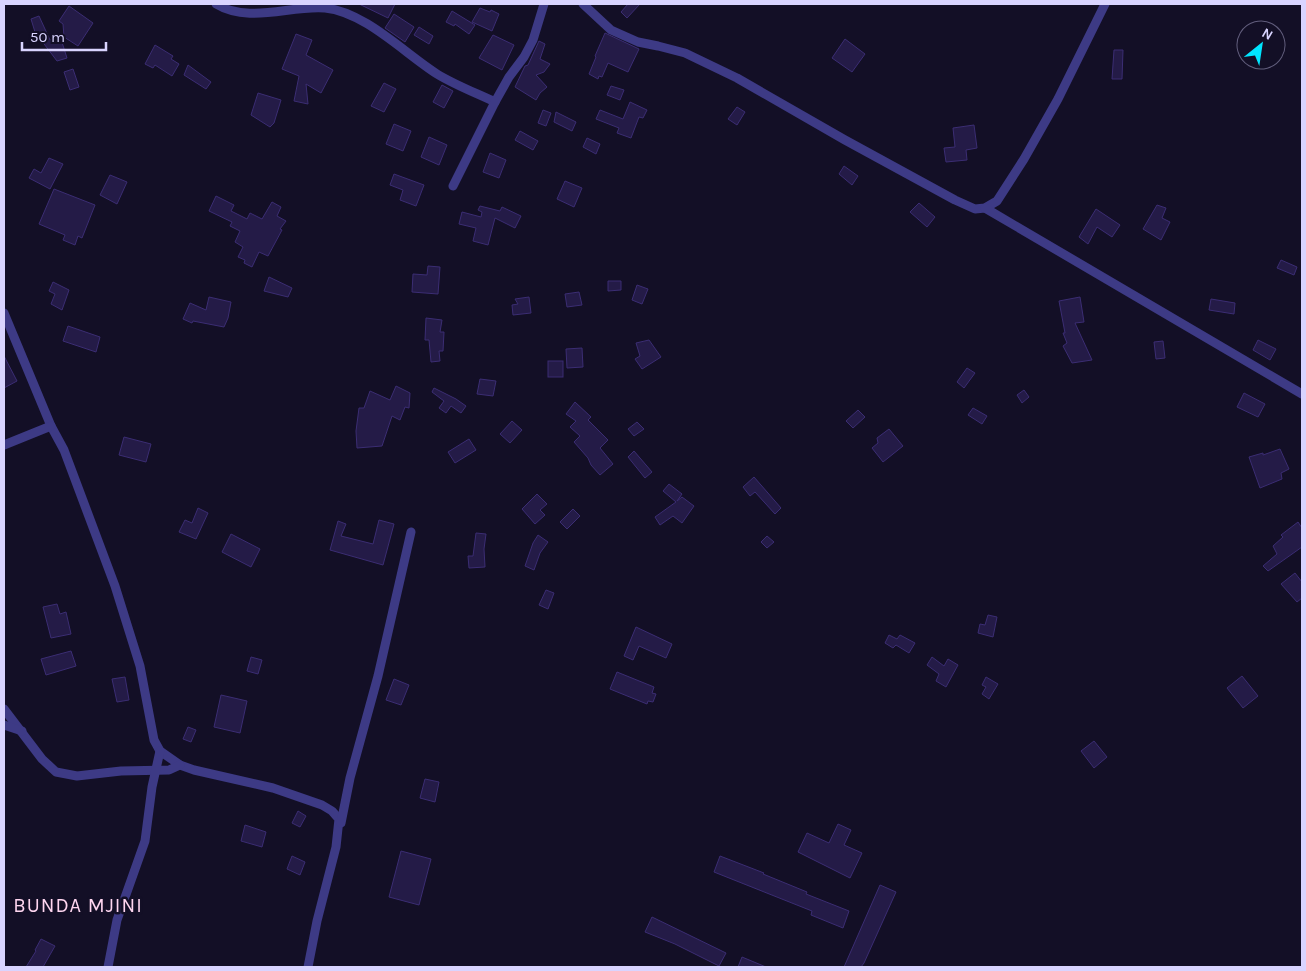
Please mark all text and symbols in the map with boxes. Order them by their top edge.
scale bar [22,20,106,52]
north arrow [1236,20,1286,70]
text: N [1259,24,1276,44]
text: 50 m [30,28,65,46]
district label: BUNDA MJINI [13,894,143,917]

